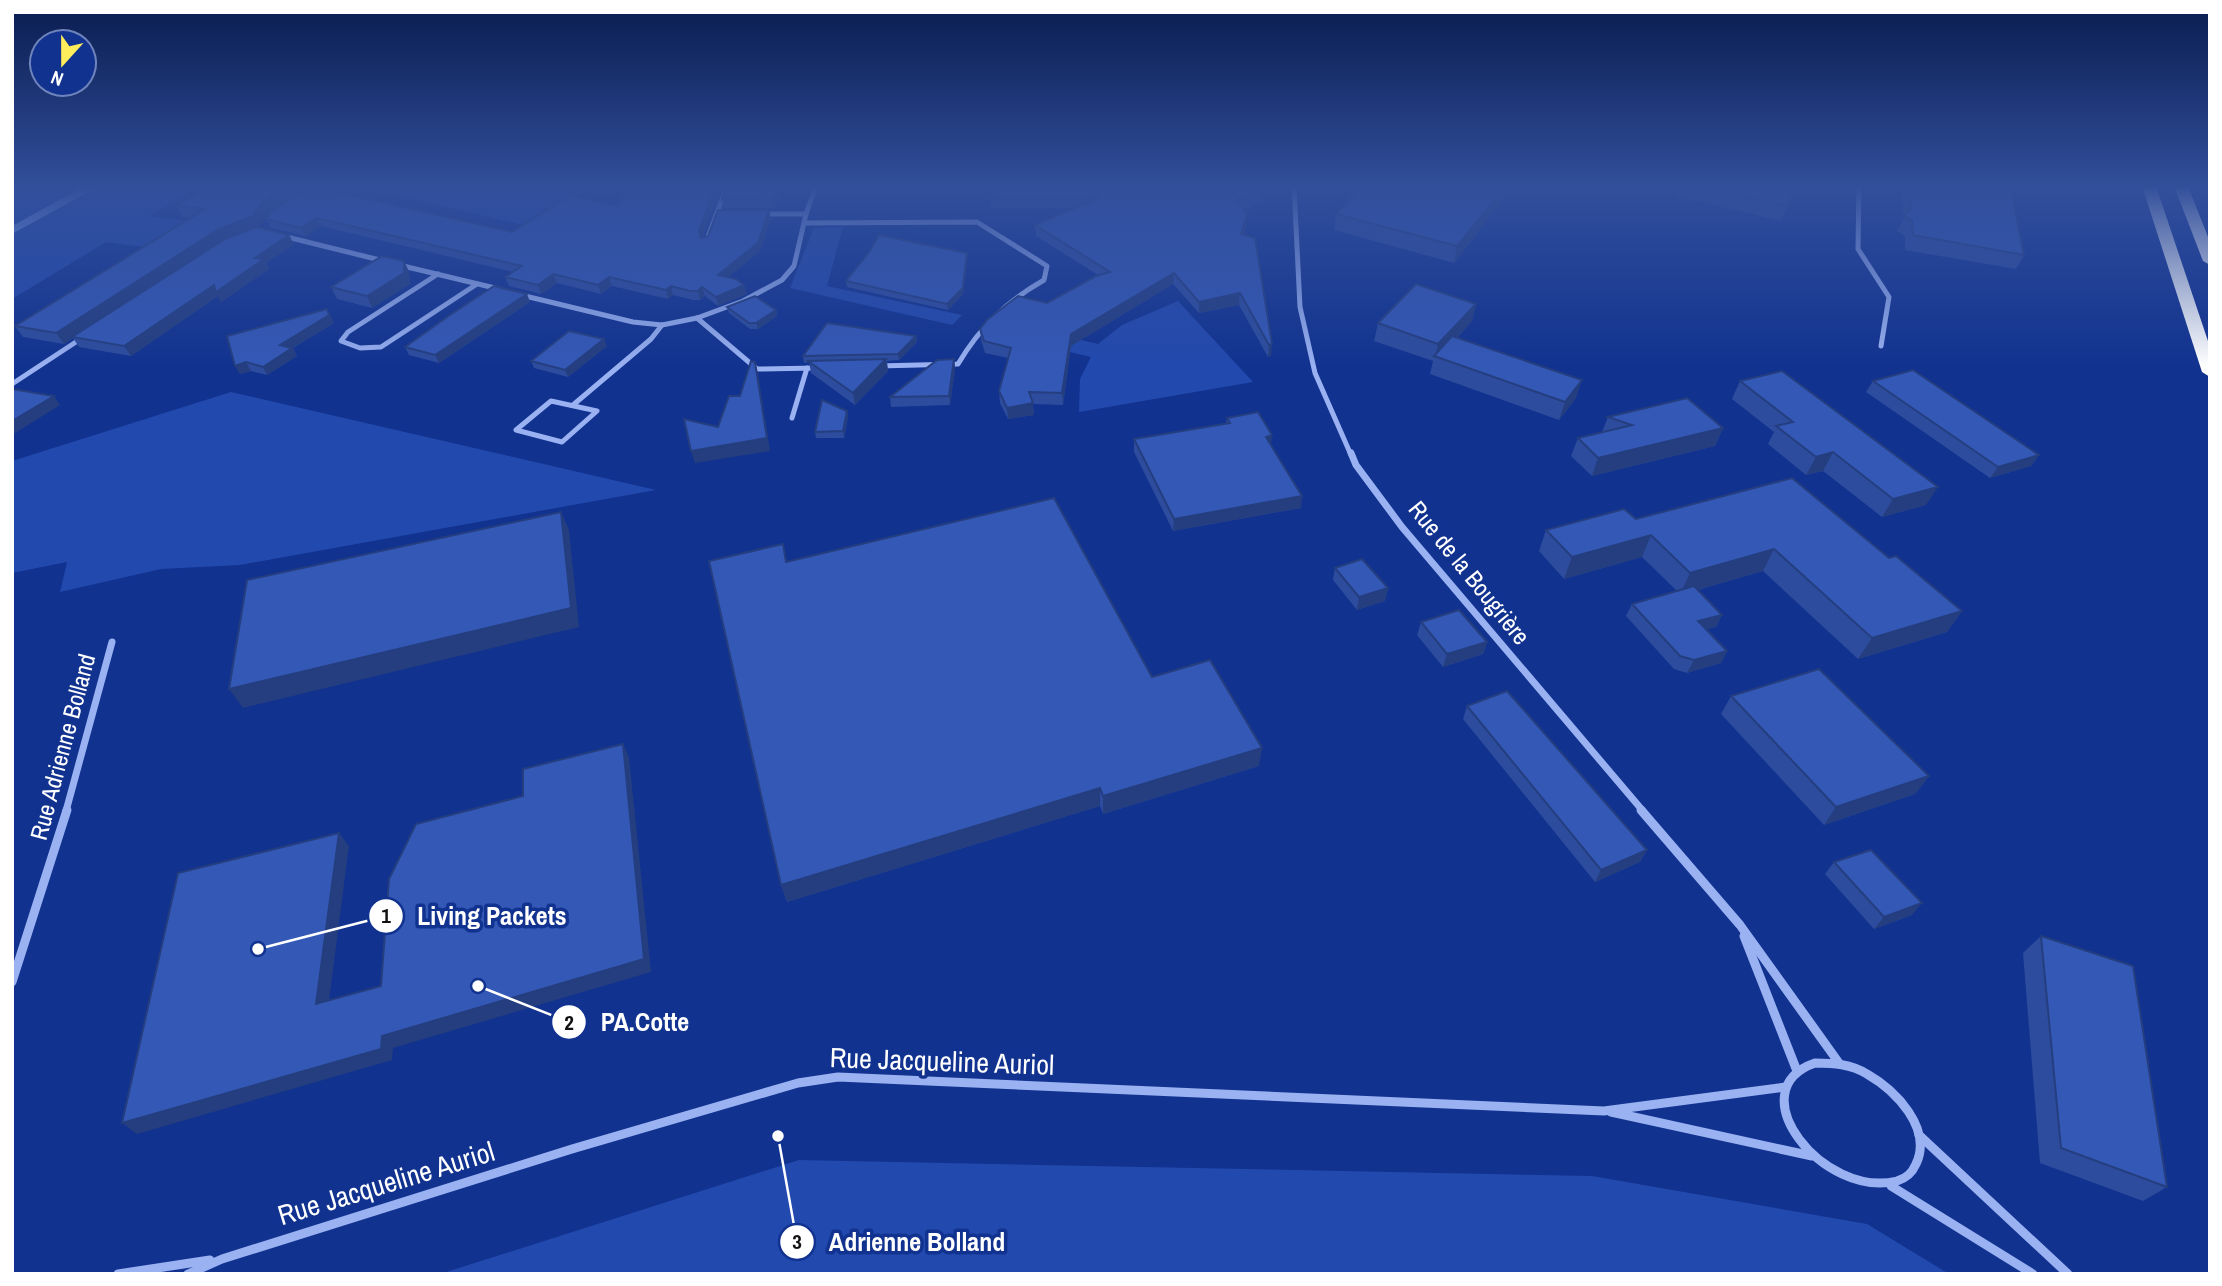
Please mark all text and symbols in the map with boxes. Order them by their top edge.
north arrow [28,28,98,98]
text: N [47,65,67,93]
street label: Rue de la Bougrière [1402,494,1538,651]
street label: Rue Adrienne Bolland [22,650,102,843]
callout: Living Packets [368,892,581,939]
text: Living Packets [417,898,567,933]
text: 1 [381,901,391,930]
callout: PA.Cotte [552,999,703,1046]
text: PA.Cotte [601,1004,689,1039]
text: 2 [564,1008,574,1037]
street label: Rue Jacqueline Auriol [829,1038,1055,1084]
street label: Rue Jacqueline Auriol [273,1132,499,1234]
callout: Adrienne Bolland [779,1218,1019,1265]
text: Adrienne Bolland [829,1224,1005,1259]
text: 3 [792,1227,802,1256]

